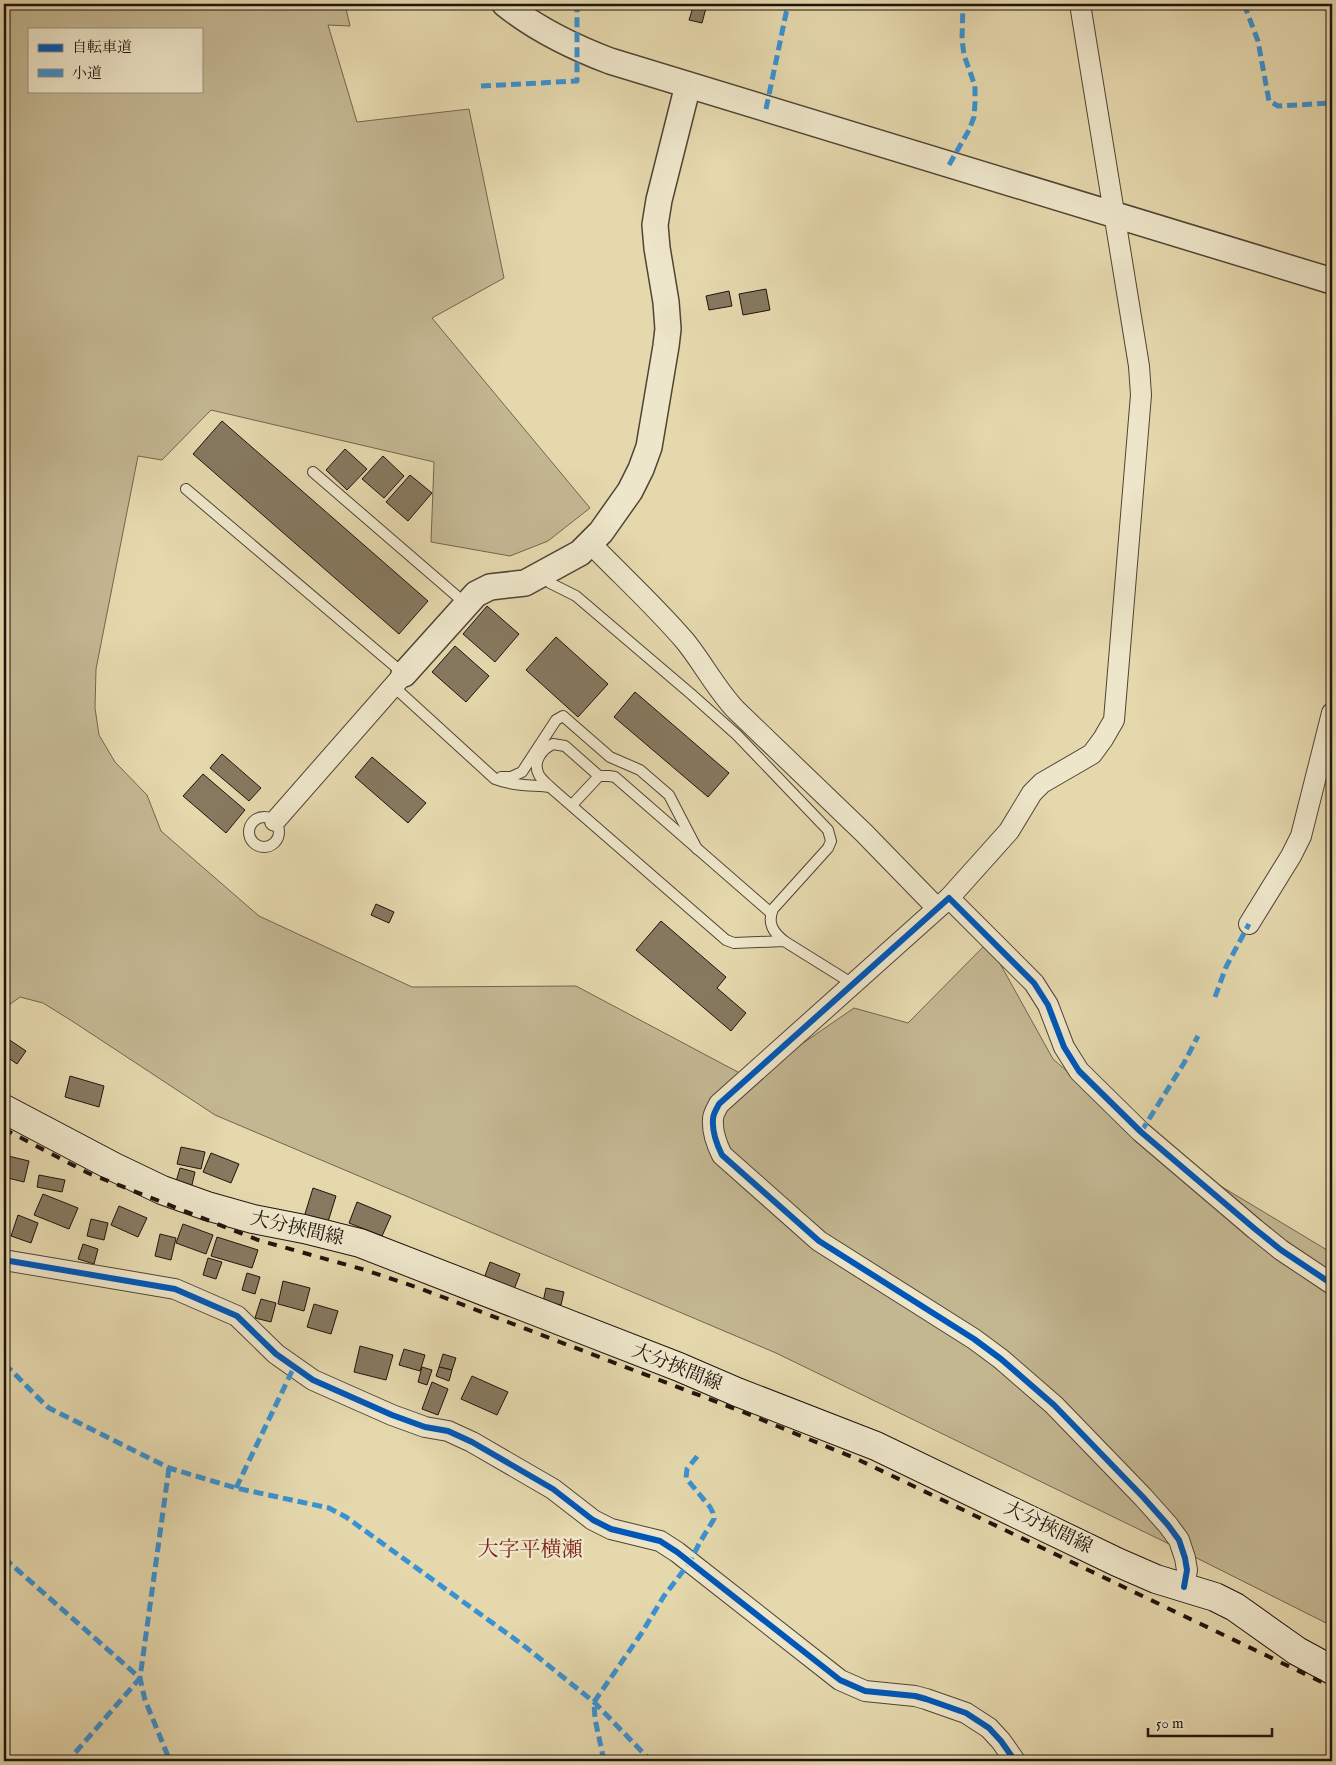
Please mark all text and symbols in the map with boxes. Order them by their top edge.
legend [28,28,202,92]
text: 自転車道 [72,38,132,57]
text: 小道 [72,64,102,83]
street label: 大分挾間線 [248,1207,346,1251]
street label: 大分挾間線 [628,1339,726,1397]
street label: 大分挾間線 [1000,1496,1096,1560]
district label: 大字平横瀬 [478,1537,583,1564]
scale bar [1148,1705,1272,1737]
text: 50 m [1156,1714,1184,1733]

